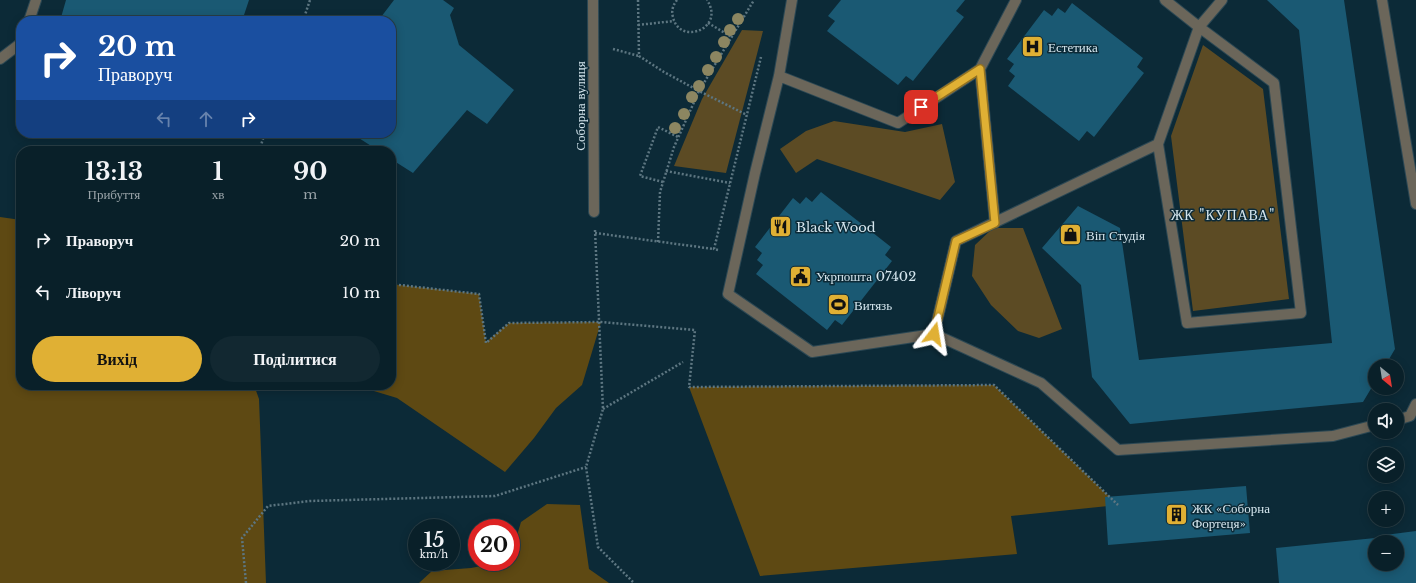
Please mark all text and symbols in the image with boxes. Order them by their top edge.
text: 20 m [98,29,176,64]
icon: right [32,32,84,84]
hospital icon: Естетика [1020,34,1046,60]
place label: Естетика [1048,39,1098,56]
street label: Соборна вулиця [572,61,589,151]
text: Праворуч [98,64,172,86]
pin [904,90,938,124]
icon: arrive [910,96,932,118]
icon: left [153,108,175,130]
icon: ahead [195,108,217,130]
icon: right [237,108,259,130]
text: 13:13 [85,157,143,186]
text: 1 [213,157,223,186]
text: 90 [293,157,327,186]
text: Прибуття [88,186,140,203]
text: хв [212,186,224,203]
text: m [303,186,317,203]
district label: ЖК "КУПАВА" [1171,206,1275,224]
restaurant icon: Black Wood [768,214,794,240]
place label: Black Wood [796,219,876,236]
shop icon: Віп Студія [1057,222,1083,248]
place label: Віп Студія [1086,227,1145,244]
icon: right [32,229,54,251]
text: Праворуч [66,231,133,250]
text: 20 m [340,231,380,250]
public building icon: Укрпошта 07402 [788,263,814,289]
place label: Укрпошта 07402 [816,268,916,285]
icon: left [32,281,54,303]
text: Ліворуч [66,283,121,302]
text: 10 m [342,283,380,302]
sports icon: Витязь [826,292,852,318]
place label: Витязь [854,297,892,314]
position arrow [913,313,955,355]
button: Вихід [32,336,202,382]
button: Поділитися [210,336,380,382]
north arrow [1368,359,1404,395]
map controls [1368,359,1404,571]
button: sound [1368,403,1404,439]
button: layers [1368,447,1404,483]
button: + [1368,491,1404,527]
place label: ЖК «Соборна Фортеця» [1192,500,1270,532]
building icon: ЖК «Соборна Фортеця» [1164,502,1190,528]
speed limit sign: 20 [468,519,520,571]
text: 15 [424,528,444,552]
button: − [1368,535,1404,571]
text: km/h [420,548,448,561]

